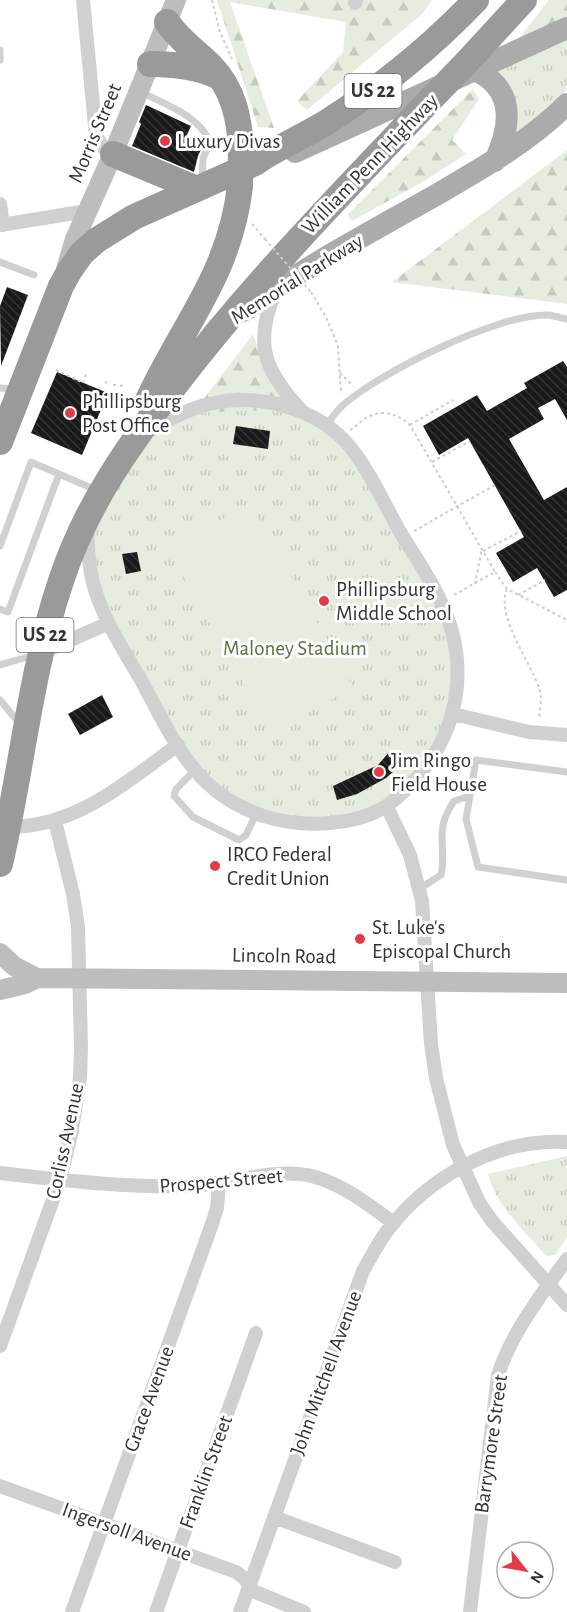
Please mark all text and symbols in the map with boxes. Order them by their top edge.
road number: US 22 [344,74,401,108]
street label: Morris Street [65,80,125,186]
street label: William Penn Highway [298,90,442,238]
place label: Luxury Divas [177,131,280,152]
marker: Luxury Divas [158,134,172,148]
street label: Memorial Parkway [227,230,367,328]
place label: Phillipsburg Post Office [82,391,182,436]
marker: Phillipsburg Post Office [63,406,77,420]
place label: Phillipsburg Middle School [336,579,452,624]
marker: Phillipsburg Middle School [317,594,331,608]
road number: US 22 [16,618,74,652]
park label: Maloney Stadium [223,638,367,659]
place label: Jim Ringo Field House [391,750,487,795]
marker: Jim Ringo Field House [372,765,386,779]
place label: IRCO Federal Credit Union [227,844,332,889]
marker: IRCO Federal Credit Union [208,859,222,873]
place label: St. Luke's Episcopal Church [372,917,511,962]
marker: St. Luke's Episcopal Church [353,932,367,946]
street label: Lincoln Road [232,945,336,967]
street label: Corliss Avenue [42,1081,88,1201]
street label: Prospect Street [159,1165,284,1197]
street label: John Mitchell Avenue [287,1288,365,1458]
street label: Grace Avenue [120,1343,178,1455]
street label: Barrymore Street [471,1373,511,1515]
street label: Franklin Street [176,1412,236,1531]
street label: Ingersoll Avenue [59,1499,195,1565]
north arrow [495,1540,555,1600]
text: N [527,1568,547,1586]

